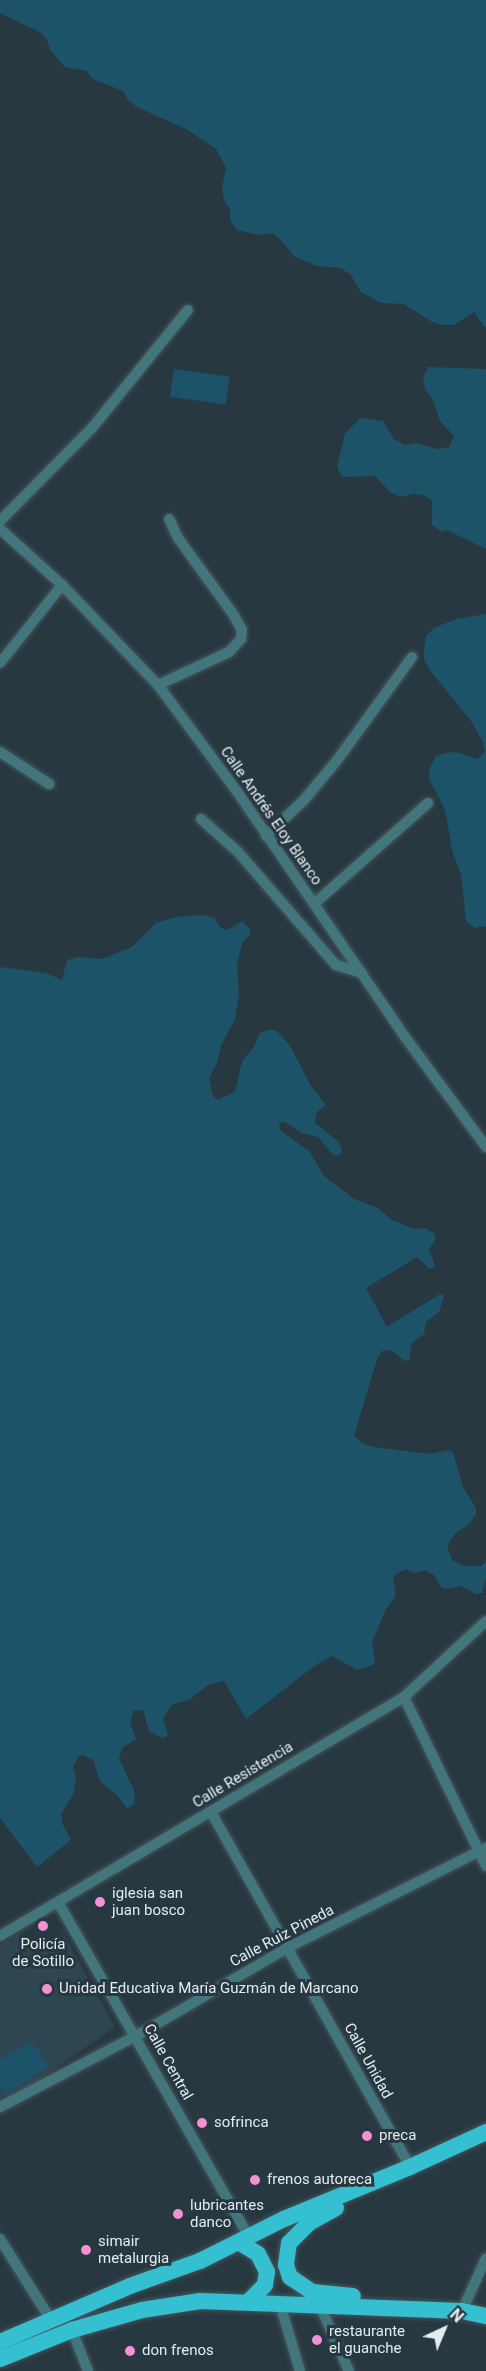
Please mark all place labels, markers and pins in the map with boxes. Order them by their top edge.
place label: iglesia san juan bosco [112,1884,185,1919]
marker: iglesia san juan bosco [93,1895,107,1909]
marker: Policía de Sotillo [36,1919,50,1933]
place label: Policía de Sotillo [12,1935,74,1970]
place label: Unidad Educativa María Guzmán de Marcano [59,1980,359,1998]
marker: Unidad Educativa María Guzmán de Marcano [40,1982,54,1996]
place label: sofrinca [214,2114,269,2132]
marker: sofrinca [195,2116,209,2130]
place label: preca [379,2127,416,2145]
marker: preca [360,2129,374,2143]
place label: frenos autoreca [267,2171,372,2189]
marker: frenos autoreca [248,2173,262,2187]
place label: lubricantes danco [190,2196,264,2231]
marker: lubricantes danco [171,2207,185,2221]
place label: simair metalurgia [98,2232,169,2267]
marker: simair metalurgia [79,2243,93,2257]
place label: restaurante el guanche [329,2322,405,2357]
marker: restaurante el guanche [310,2333,324,2347]
place label: don frenos [142,2342,214,2360]
marker: don frenos [123,2344,137,2358]

